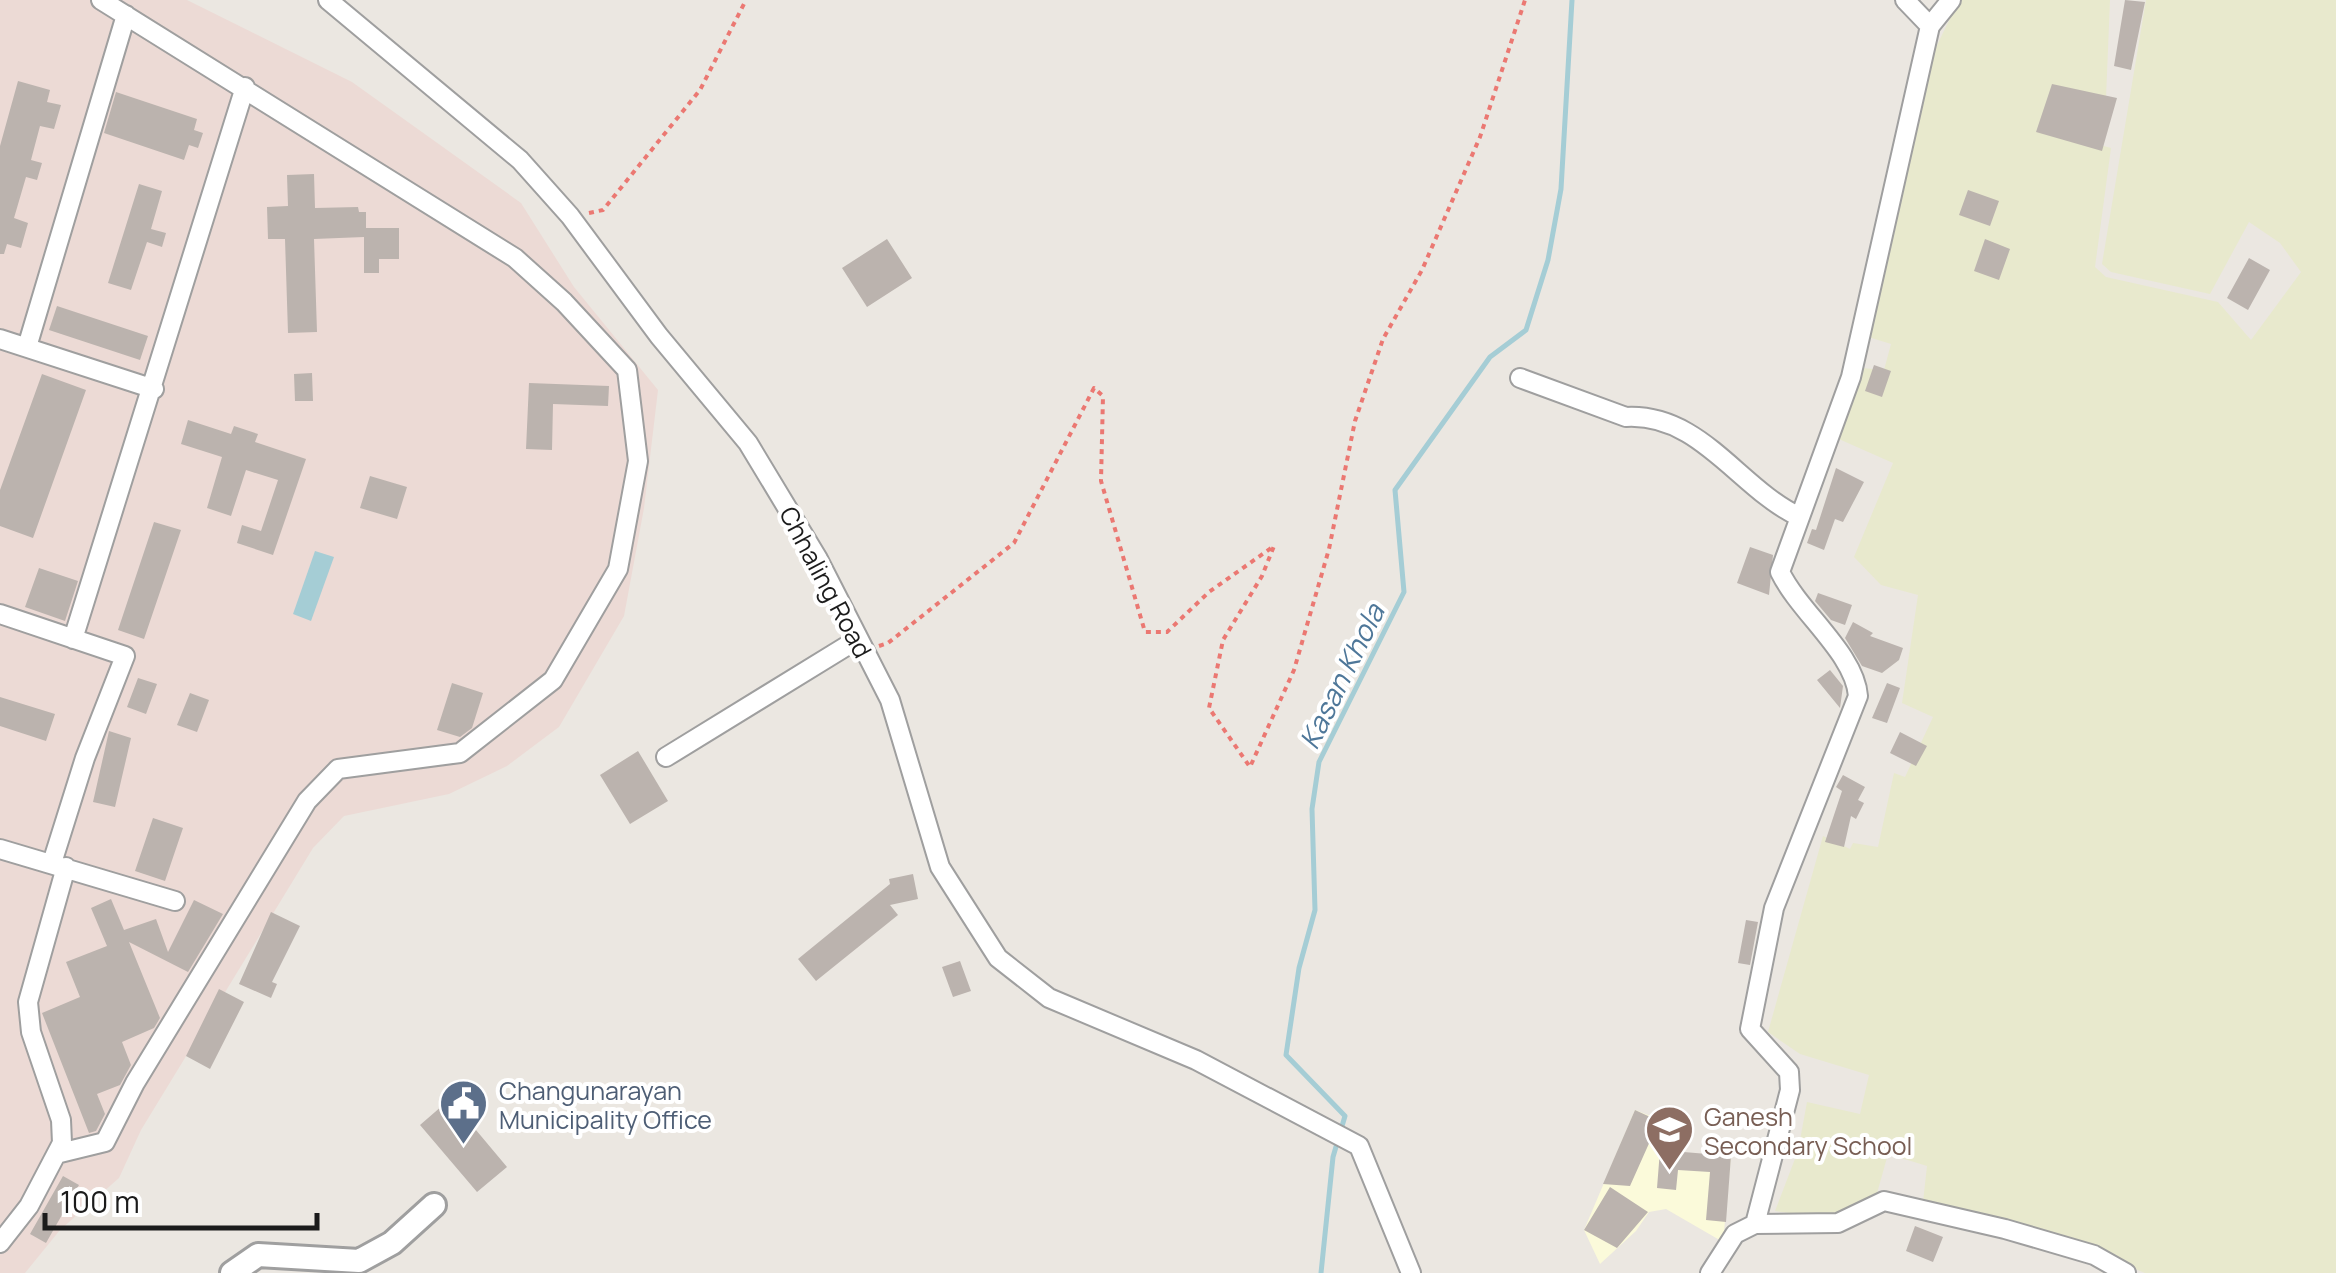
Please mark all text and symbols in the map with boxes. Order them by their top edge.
street label: Chhaling Road [771,500,881,664]
water label: Kasan Khola [1290,596,1393,755]
place label: Changunarayan Municipality Office [499,1073,712,1137]
public building icon: Changunarayan Municipality Office [438,1078,490,1146]
place label: Ganesh Secondary School [1704,1099,1912,1163]
school or university icon: Ganesh Secondary School [1643,1104,1695,1172]
scale bar [45,1168,318,1230]
text: 100 m [60,1181,140,1222]

